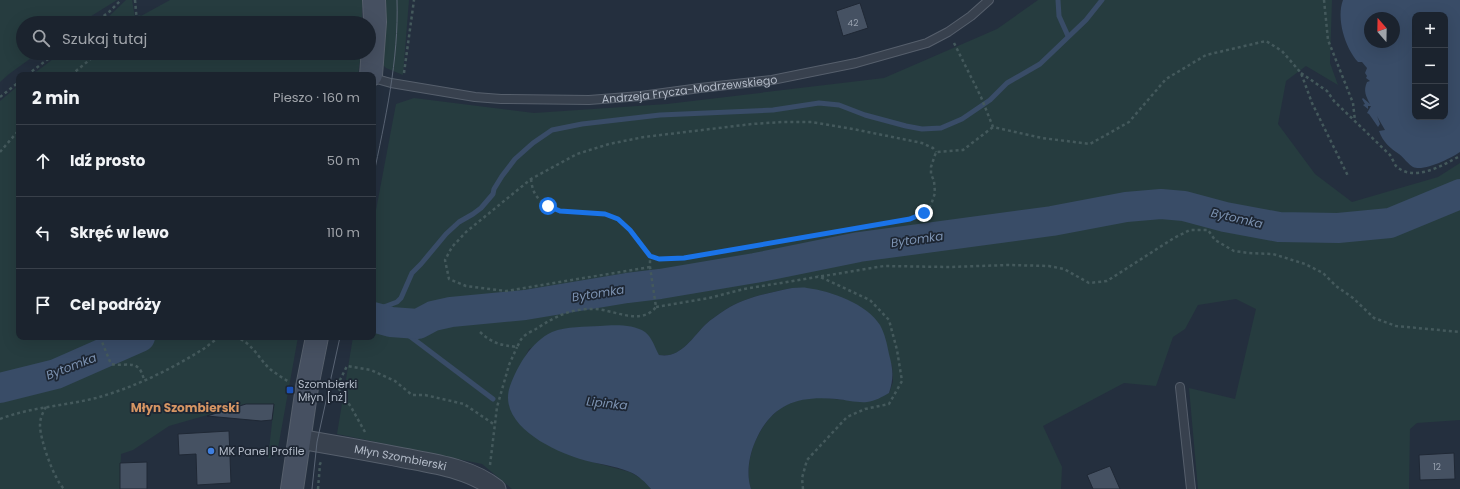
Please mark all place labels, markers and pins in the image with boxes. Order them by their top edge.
place label: Szombierki Młyn [nż] [298,376,358,405]
marker: Szombierki Młyn [nż] [285,385,295,395]
place label: MK Panel Profile [219,443,305,459]
marker: MK Panel Profile [206,446,216,456]

